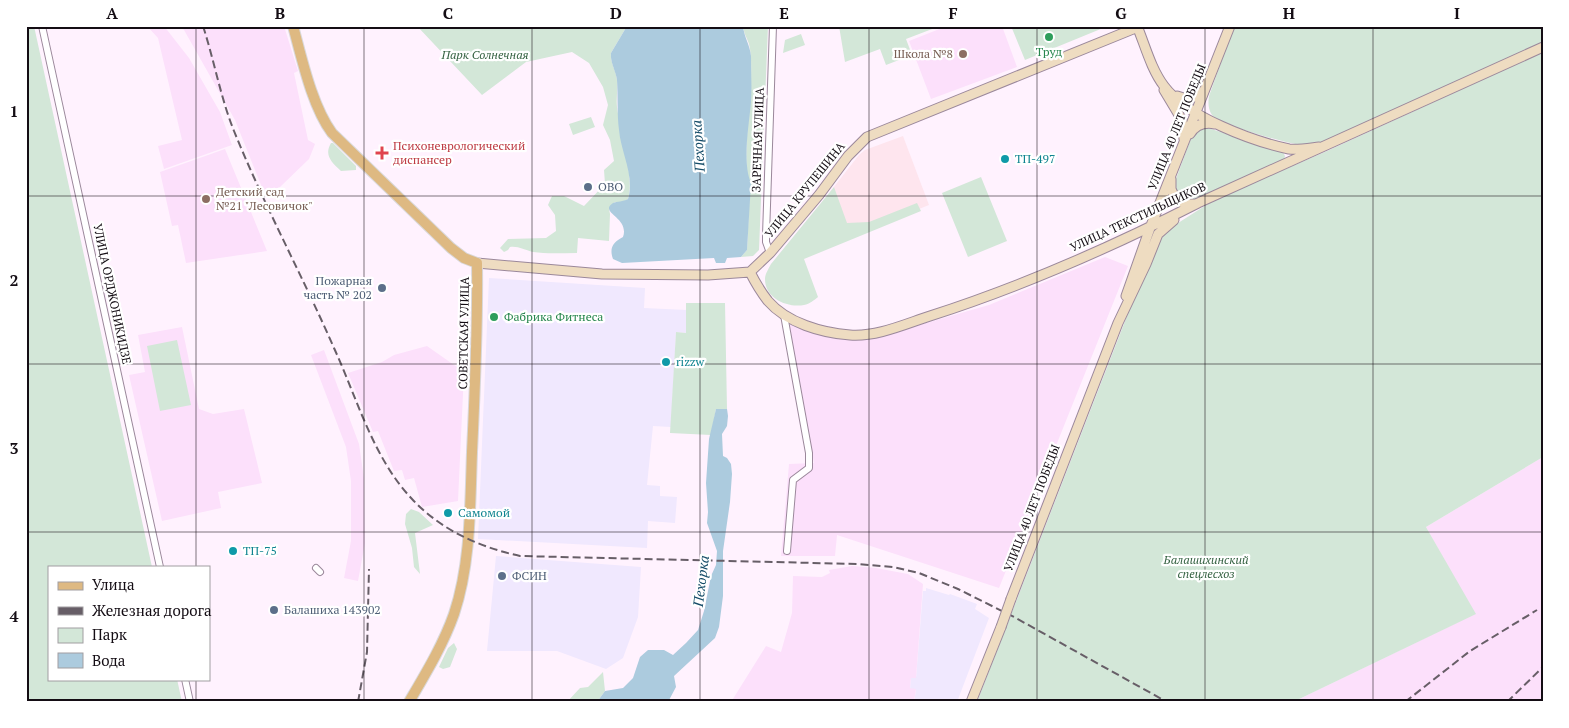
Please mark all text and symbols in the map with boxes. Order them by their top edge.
text: A [106,2,118,24]
text: B [275,2,285,24]
text: C [443,2,453,24]
text: D [610,2,622,24]
text: E [779,2,789,24]
text: F [948,2,958,24]
text: G [1115,2,1127,24]
text: H [1283,2,1295,24]
text: I [1454,2,1460,24]
marker: Труд [1043,31,1055,43]
place label: Труд [1036,44,1062,59]
place label: Школа №8 [894,46,953,61]
park label: Парк Солнечная [440,47,529,62]
marker: Школа №8 [957,48,969,60]
street label: УЛИЦА 40 ЛЕТ ПОБЕДЫ [1144,62,1209,192]
street label: ЗАРЕЧНАЯ УЛИЦА [748,86,767,193]
text: 1 [9,100,19,122]
water label: Пехорка [686,120,709,173]
place label: Психоневрологический диспансер [393,138,525,167]
street label: УЛИЦА КРУПЕШИНА [761,138,848,241]
marker: Психоневрологический диспансер [375,146,389,160]
place label: ТП-497 [1015,151,1055,166]
marker: ТП-497 [999,153,1011,165]
street label: УЛИЦА ТЕКСТИЛЬЩИКОВ [1067,178,1208,255]
place label: ОВО [598,179,623,194]
marker: ОВО [582,181,594,193]
place label: Детский сад №21 "Лесовичок" [216,184,313,213]
marker: Детский сад №21 "Лесовичок" [200,193,212,205]
street label: УЛИЦА ОРДЖОНИКИДЗЕ [90,222,135,366]
text: 2 [9,269,19,291]
place label: Пожарная часть № 202 [303,273,372,302]
street label: СОВЕТСКАЯ УЛИЦА [455,276,472,389]
marker: Пожарная часть № 202 [376,282,388,294]
place label: Фабрика Фитнеса [504,309,603,324]
marker: Фабрика Фитнеса [488,311,500,323]
place label: rizzw [676,354,705,369]
marker: rizzw [660,356,672,368]
text: 3 [9,437,19,459]
street label: УЛИЦА 40 ЛЕТ ПОБЕДЫ [1000,442,1063,573]
place label: Самомой [458,505,510,520]
marker: Самомой [442,507,454,519]
place label: ТП-75 [243,543,277,558]
marker: ТП-75 [227,545,239,557]
park label: Балашихинский спецлесхоз [1163,552,1249,581]
water label: Пехорка [688,554,713,609]
legend [48,566,210,680]
place label: ФСИН [512,568,547,583]
marker: ФСИН [496,570,508,582]
text: Улица [92,574,135,594]
text: Железная дорога [92,600,212,620]
place label: Балашиха 143902 [284,602,381,617]
marker: Балашиха 143902 [268,604,280,616]
text: 4 [9,605,19,627]
text: Парк [92,624,128,644]
text: Вода [92,650,126,670]

